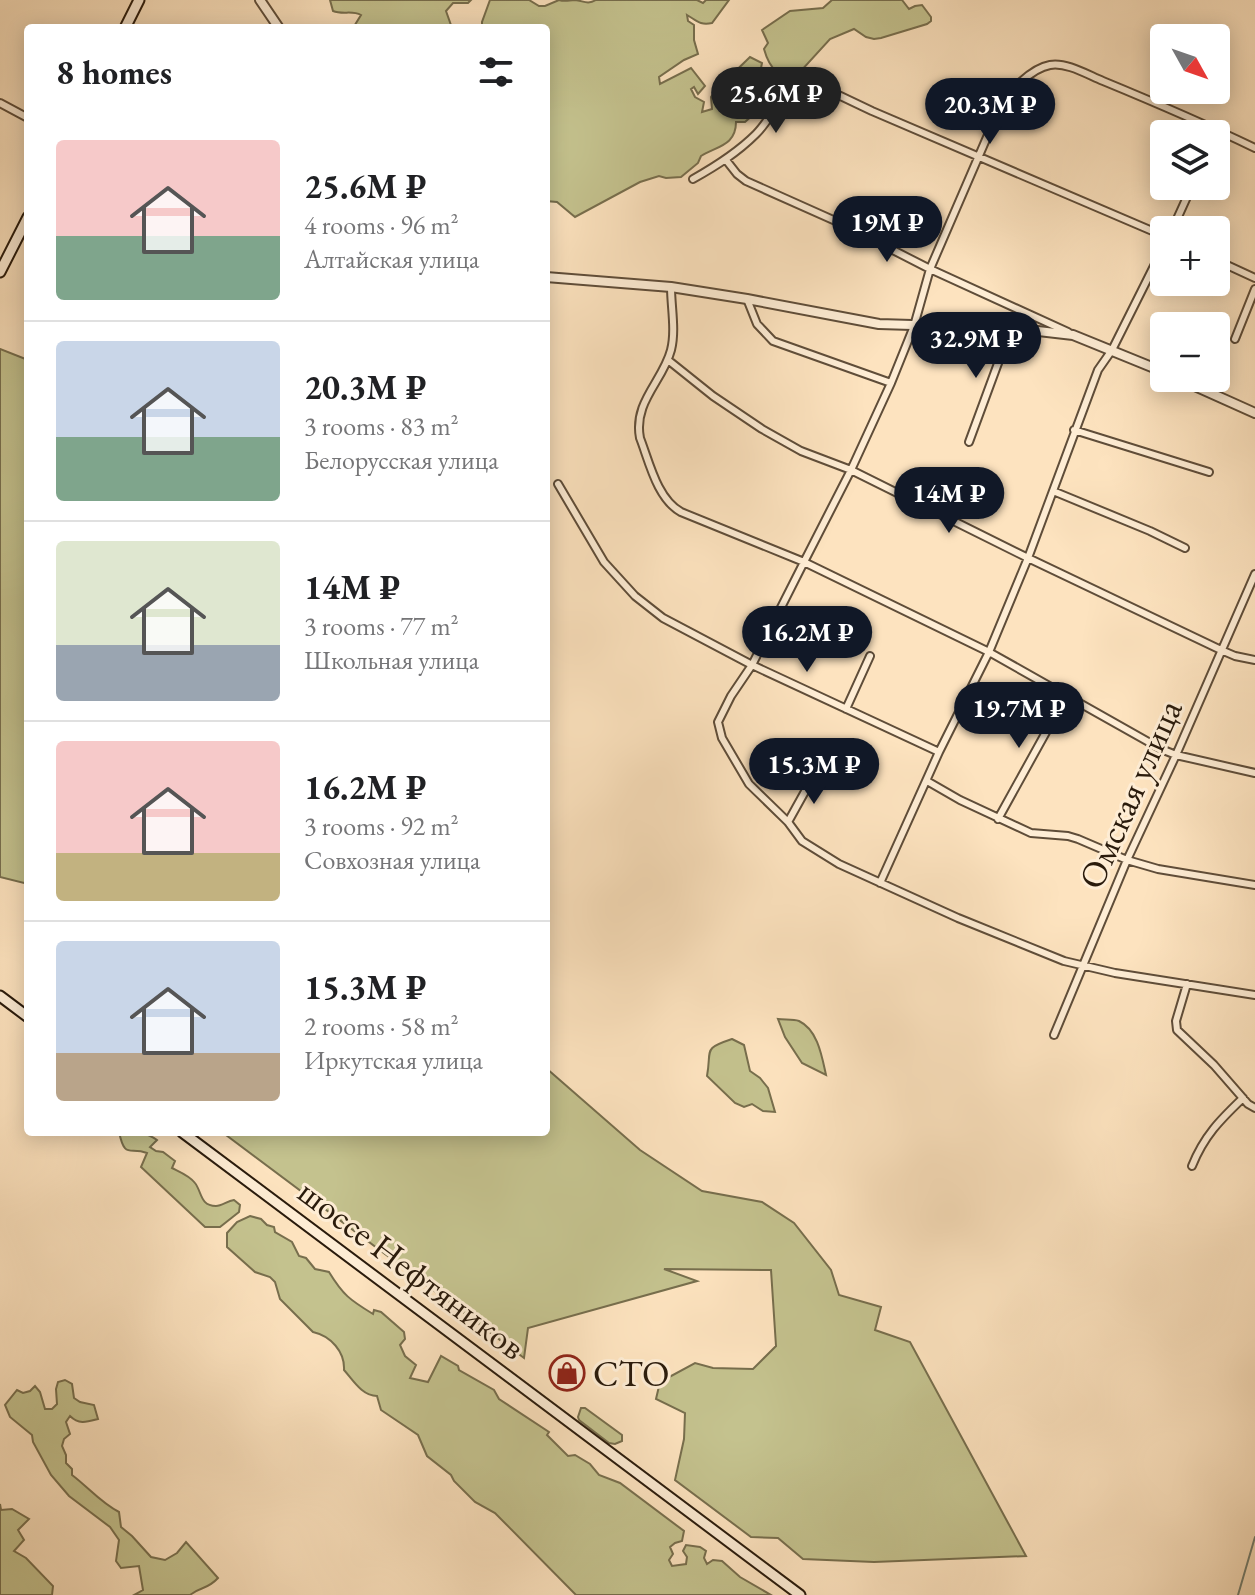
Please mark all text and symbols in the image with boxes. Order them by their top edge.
north arrow [1150,24,1230,104]
map controls [1150,24,1230,392]
text: 8 homes [56,50,172,94]
icon: filters [474,50,518,94]
pin: 25.6M ₽ [702,67,850,135]
text: 25.6M ₽ [729,76,823,110]
pin: 20.3M ₽ [916,78,1064,146]
text: 20.3M ₽ [943,87,1037,121]
button: layers [1150,120,1230,200]
text: 25.6M ₽ [304,164,427,208]
icon: home [120,172,216,268]
pin: 19M ₽ [831,196,943,264]
text: 19M ₽ [850,205,924,239]
text: 4 rooms · 96 m² [304,208,459,242]
button: + [1150,216,1230,296]
text: Алтайская улица [304,242,479,276]
pin: 32.9M ₽ [902,312,1050,380]
button: − [1150,312,1230,392]
text: 32.9M ₽ [929,321,1023,355]
text: 20.3M ₽ [304,365,427,409]
icon: home [120,373,216,469]
text: 3 rooms · 83 m² [304,409,459,443]
text: Белорусская улица [304,443,499,477]
pin: 14M ₽ [893,467,1005,535]
text: 14M ₽ [912,476,986,510]
text: 14M ₽ [304,565,400,609]
icon: home [120,573,216,669]
pin: 16.2M ₽ [733,606,881,674]
text: 3 rooms · 77 m² [304,609,459,643]
text: 16.2M ₽ [760,615,854,649]
text: Школьная улица [304,643,479,677]
pin: 19.7M ₽ [945,682,1093,750]
text: 19.7M ₽ [972,691,1066,725]
street label: Омская улица [1067,691,1193,896]
pin: 15.3M ₽ [740,738,888,806]
text: 15.3M ₽ [767,747,861,781]
text: 16.2M ₽ [304,765,427,809]
icon: home [120,773,216,869]
text: 3 rooms · 92 m² [304,809,459,843]
text: Совхозная улица [304,843,480,877]
text: 15.3M ₽ [304,965,427,1009]
icon: home [120,973,216,1069]
text: 2 rooms · 58 m² [304,1009,459,1043]
text: Иркутская улица [304,1043,483,1077]
street label: шоссе Нефтяников [289,1168,535,1370]
place label: СТО [593,1350,669,1397]
shop icon: СТО [548,1354,586,1392]

